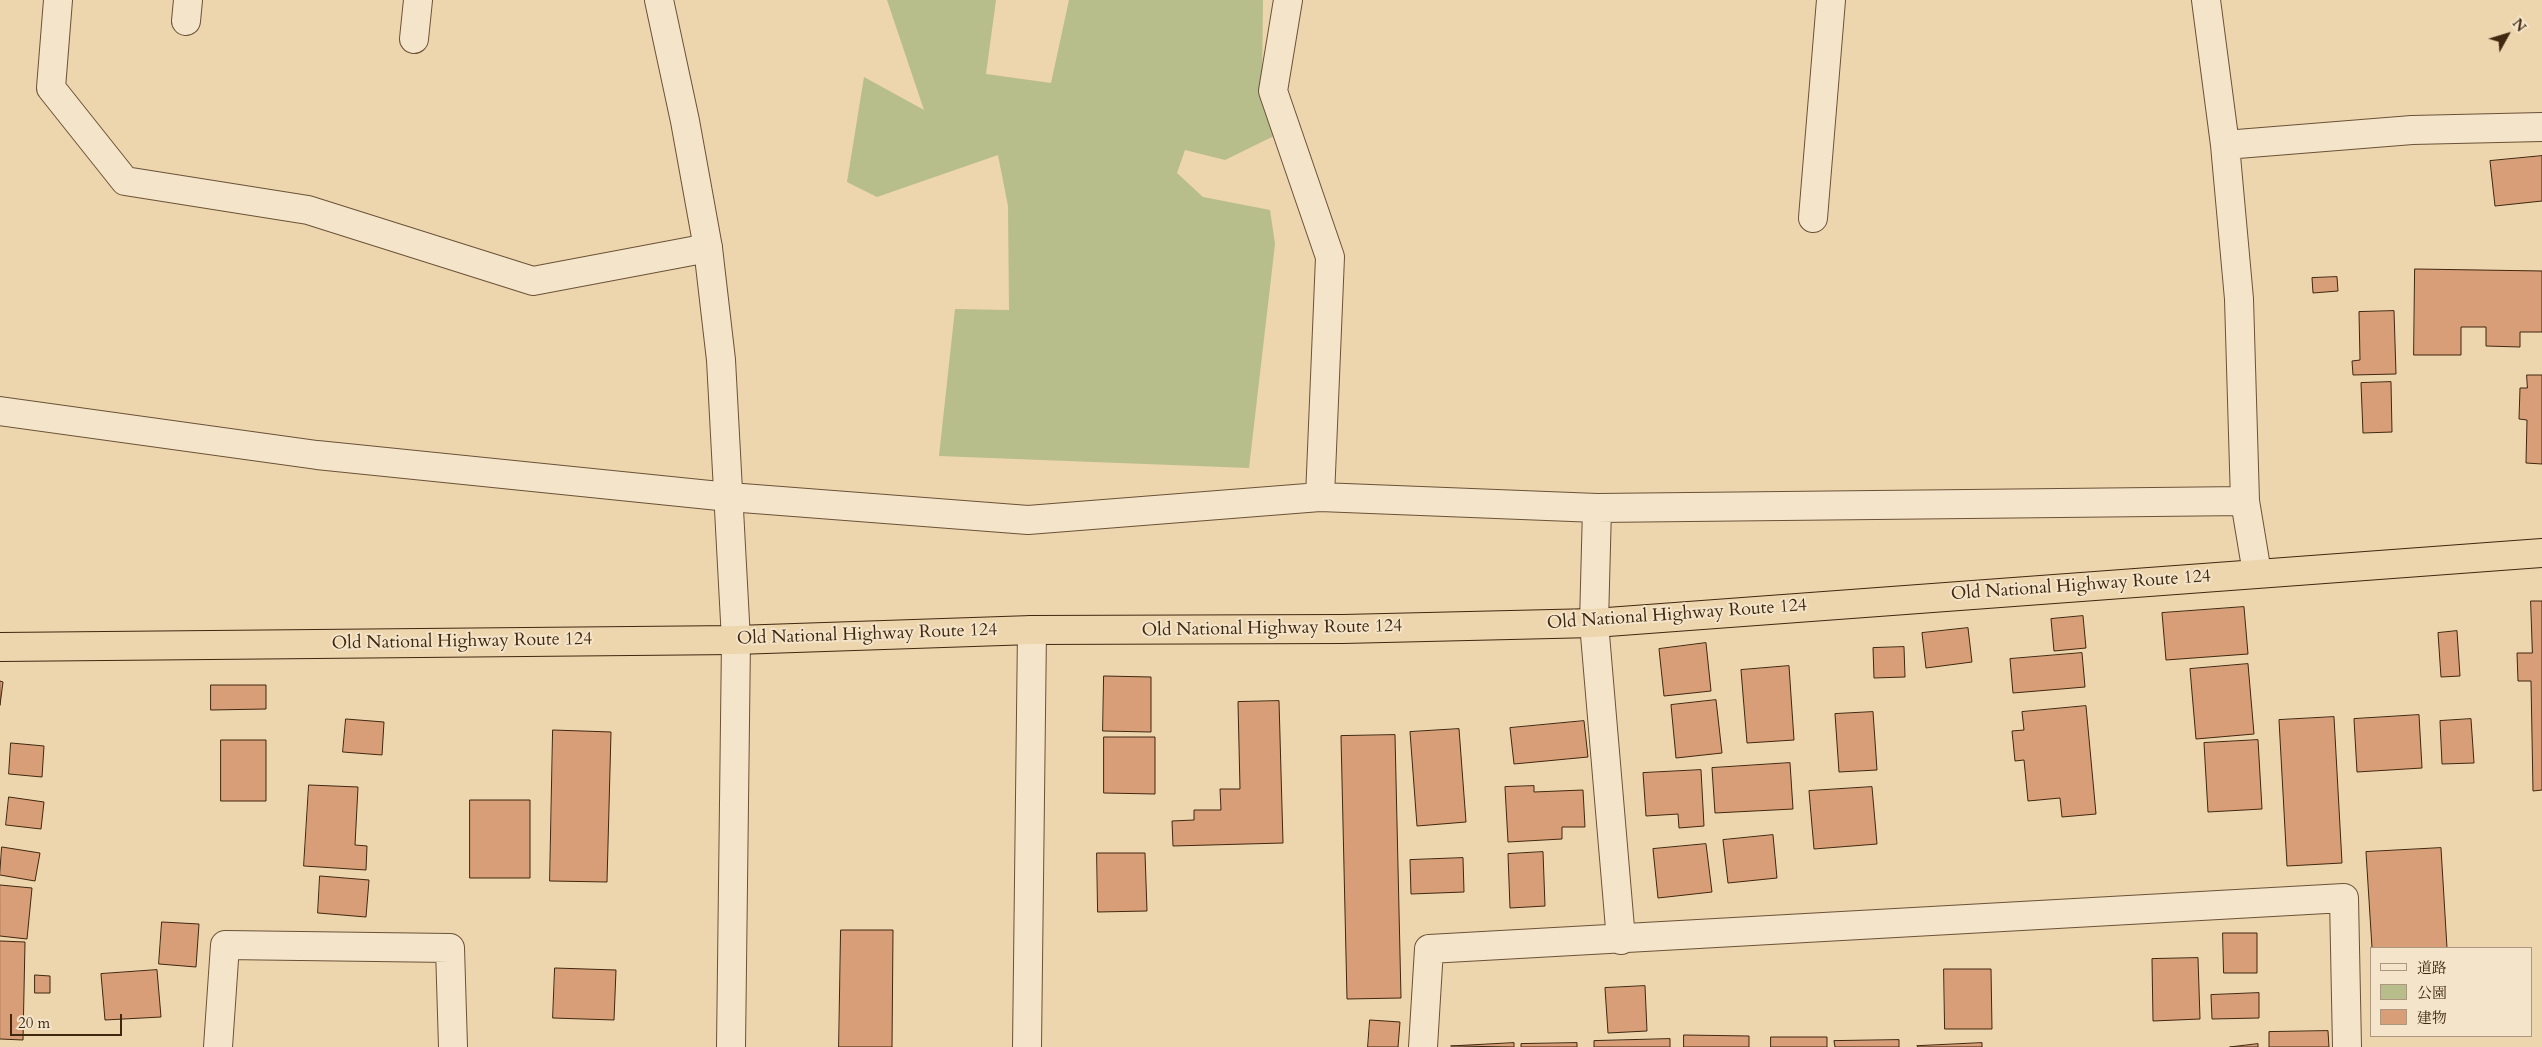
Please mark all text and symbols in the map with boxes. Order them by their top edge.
north arrow [2482,10,2532,60]
text: N [2508,15,2530,36]
street label: Old National Highway Route 124 [1950,566,2212,606]
street label: Old National Highway Route 124 [1546,595,1808,635]
street label: Old National Highway Route 124 [1142,616,1402,642]
street label: Old National Highway Route 124 [736,620,998,650]
street label: Old National Highway Route 124 [332,629,592,655]
legend [2370,947,2532,1037]
text: 道路 [2417,958,2447,978]
text: 公園 [2417,983,2447,1003]
scale bar [12,1004,125,1036]
text: 建物 [2417,1008,2447,1028]
text: 20 m [18,1013,50,1033]

